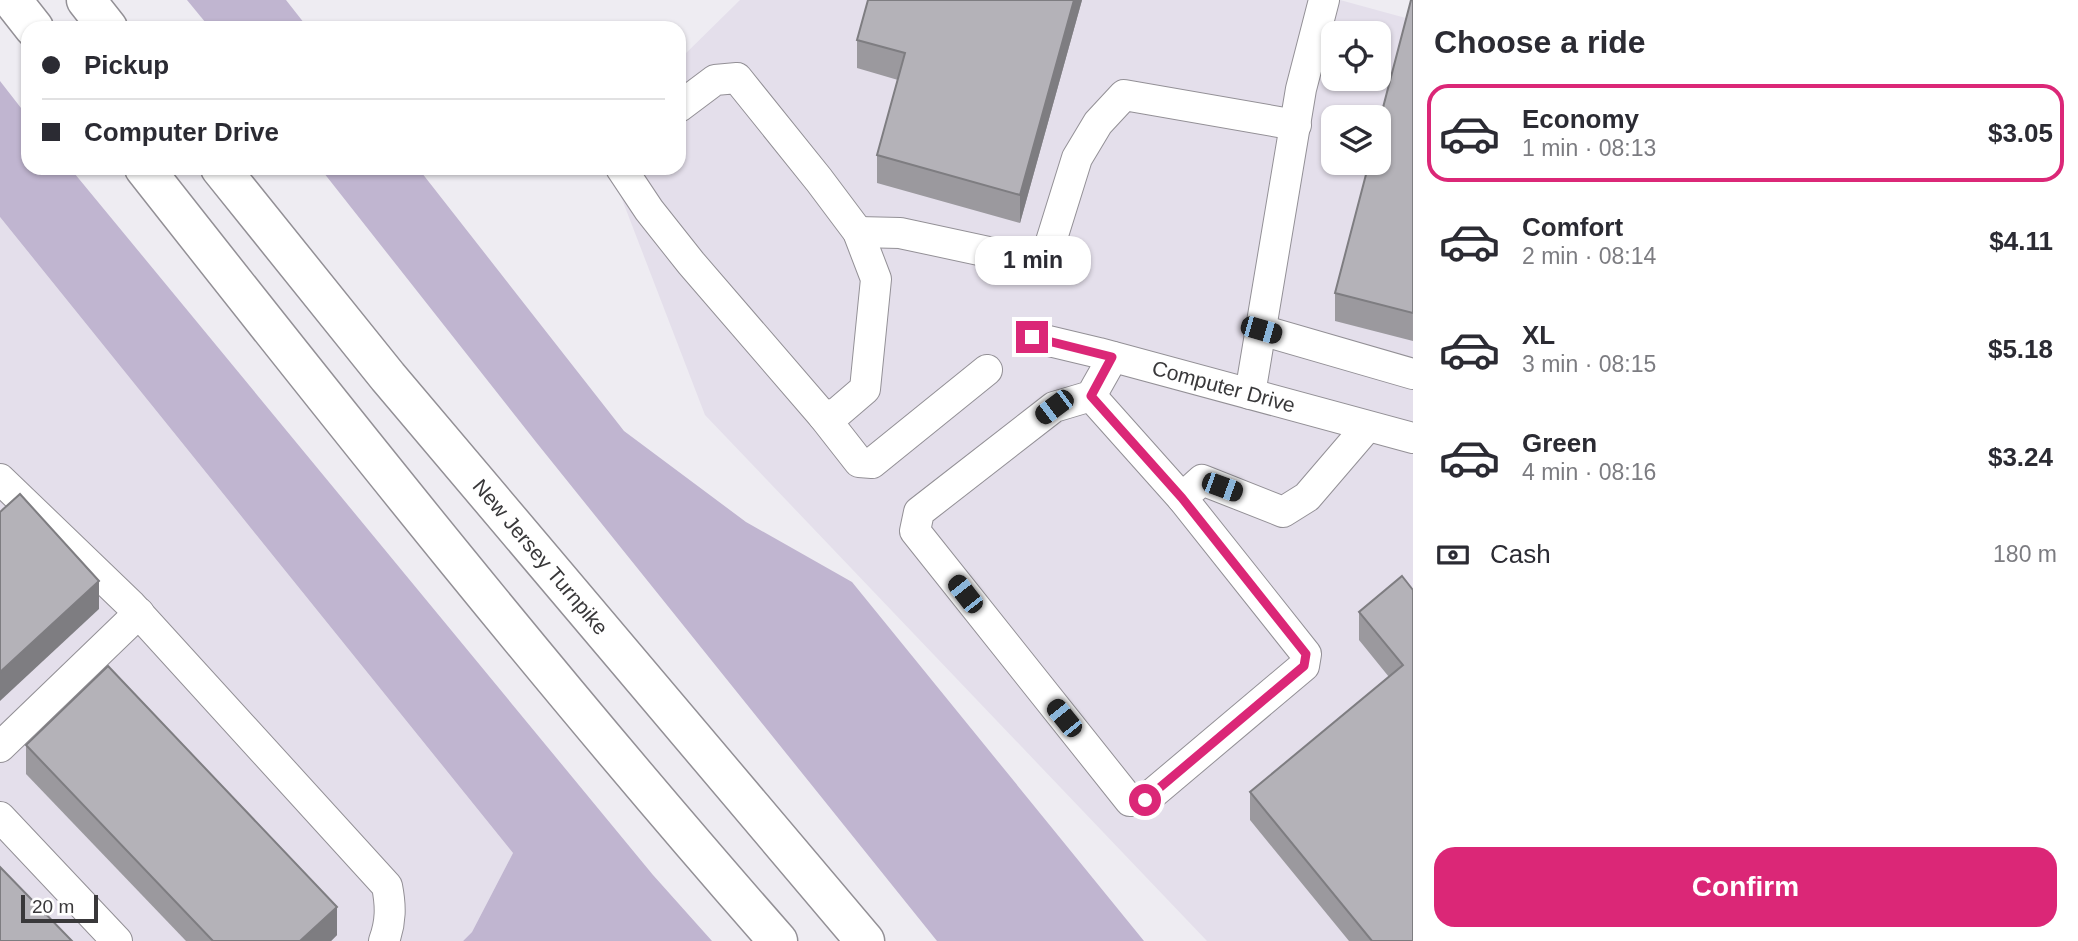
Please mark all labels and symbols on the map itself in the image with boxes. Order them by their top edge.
callout: 1 min [974,236,1090,284]
car [1238,314,1285,346]
route end [1016,321,1048,353]
street label: Computer Drive [1150,356,1298,417]
car [1031,386,1078,428]
car [1199,470,1246,504]
street label: New Jersey Turnpike [469,474,613,639]
car [944,571,987,617]
car [1043,695,1086,741]
route start [1129,784,1161,816]
scale bar [21,892,98,924]

